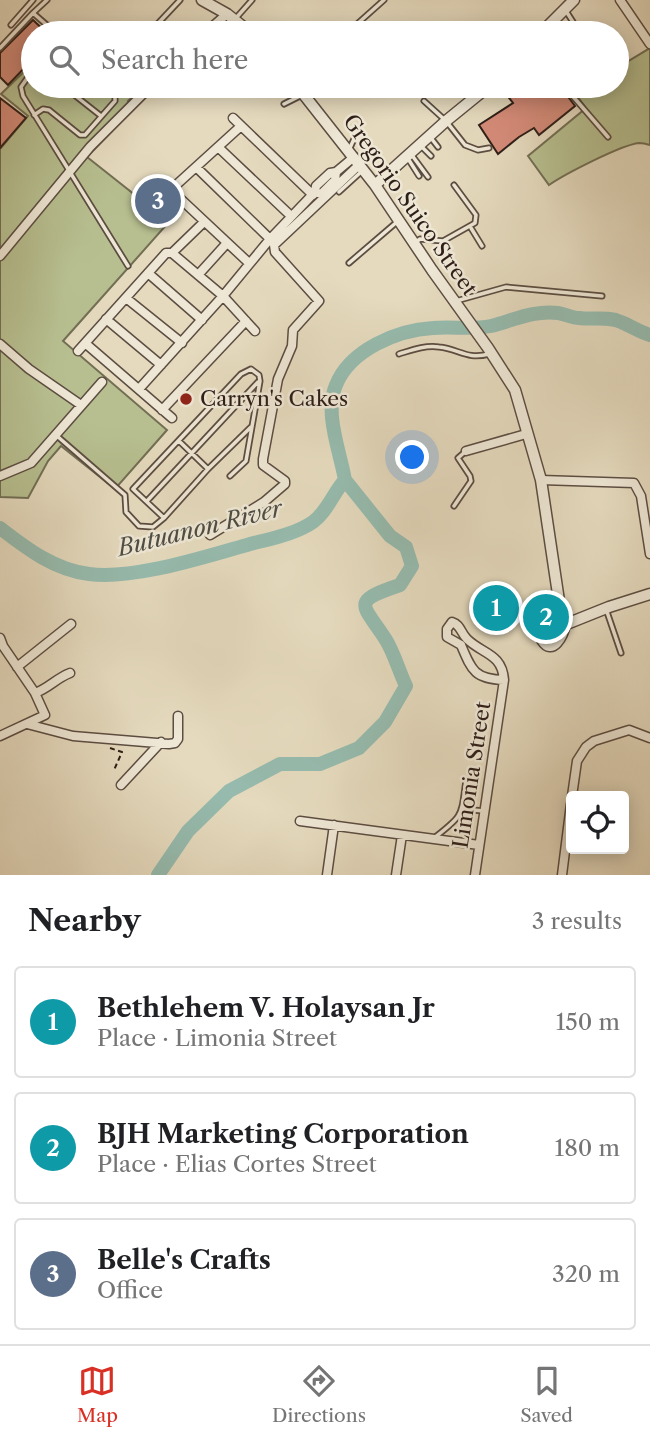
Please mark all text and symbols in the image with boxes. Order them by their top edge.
search box [21,21,629,98]
icon: search [45,41,83,79]
text: Search here [101,44,248,76]
street label: Gregorio Suico Street [338,109,483,301]
pin: 3 [135,175,181,227]
place label: Carryn's Cakes [200,386,348,411]
marker: Carryn's Cakes [178,391,194,407]
your location [395,440,429,474]
water label: Butuanon River [113,494,287,563]
pin: 1 [473,582,519,634]
pin: 2 [523,591,569,643]
street label: Limonia Street [448,699,496,850]
map controls [566,791,629,854]
button: locate [566,791,629,854]
text: Nearby [28,902,141,939]
text: 3 results [532,907,622,935]
text: Bethlehem V. Holaysan Jr [97,992,435,1024]
text: 1 [48,1008,58,1036]
text: 150 m [556,1008,620,1036]
text: Place · Limonia Street [97,1024,337,1052]
text: BJH Marketing Corporation [97,1118,469,1150]
text: 2 [46,1134,60,1162]
text: 180 m [555,1134,620,1162]
text: Place · Elias Cortes Street [97,1150,377,1178]
text: Belle's Crafts [97,1244,271,1276]
text: 3 [47,1260,60,1288]
text: 320 m [552,1260,620,1288]
text: Office [97,1276,163,1304]
tab: Map [77,1362,118,1427]
tab: Directions [272,1362,366,1427]
tab: Saved [520,1362,573,1427]

